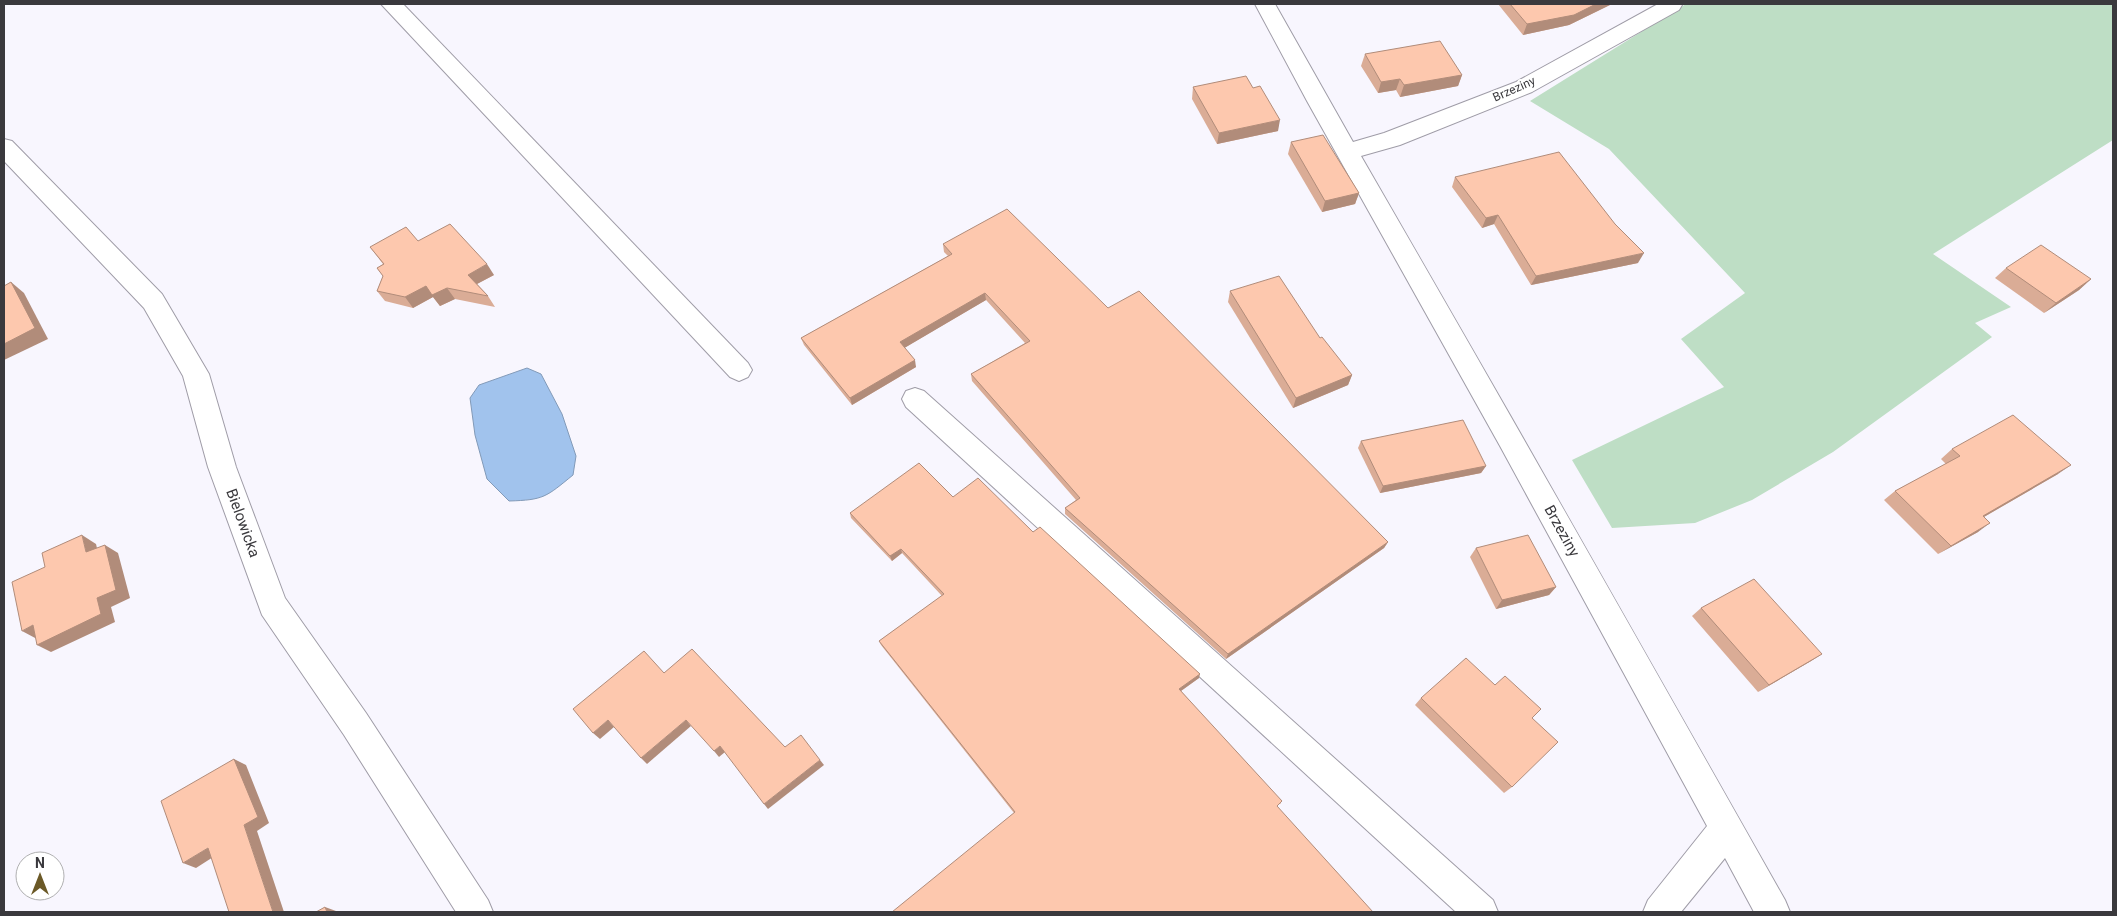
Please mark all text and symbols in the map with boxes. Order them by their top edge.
street label: Brzeziny [1491,73,1538,105]
street label: Bielowicka [222,486,264,560]
street label: Brzeziny [1541,502,1583,560]
north arrow [15,851,65,901]
text: N [35,855,45,871]

